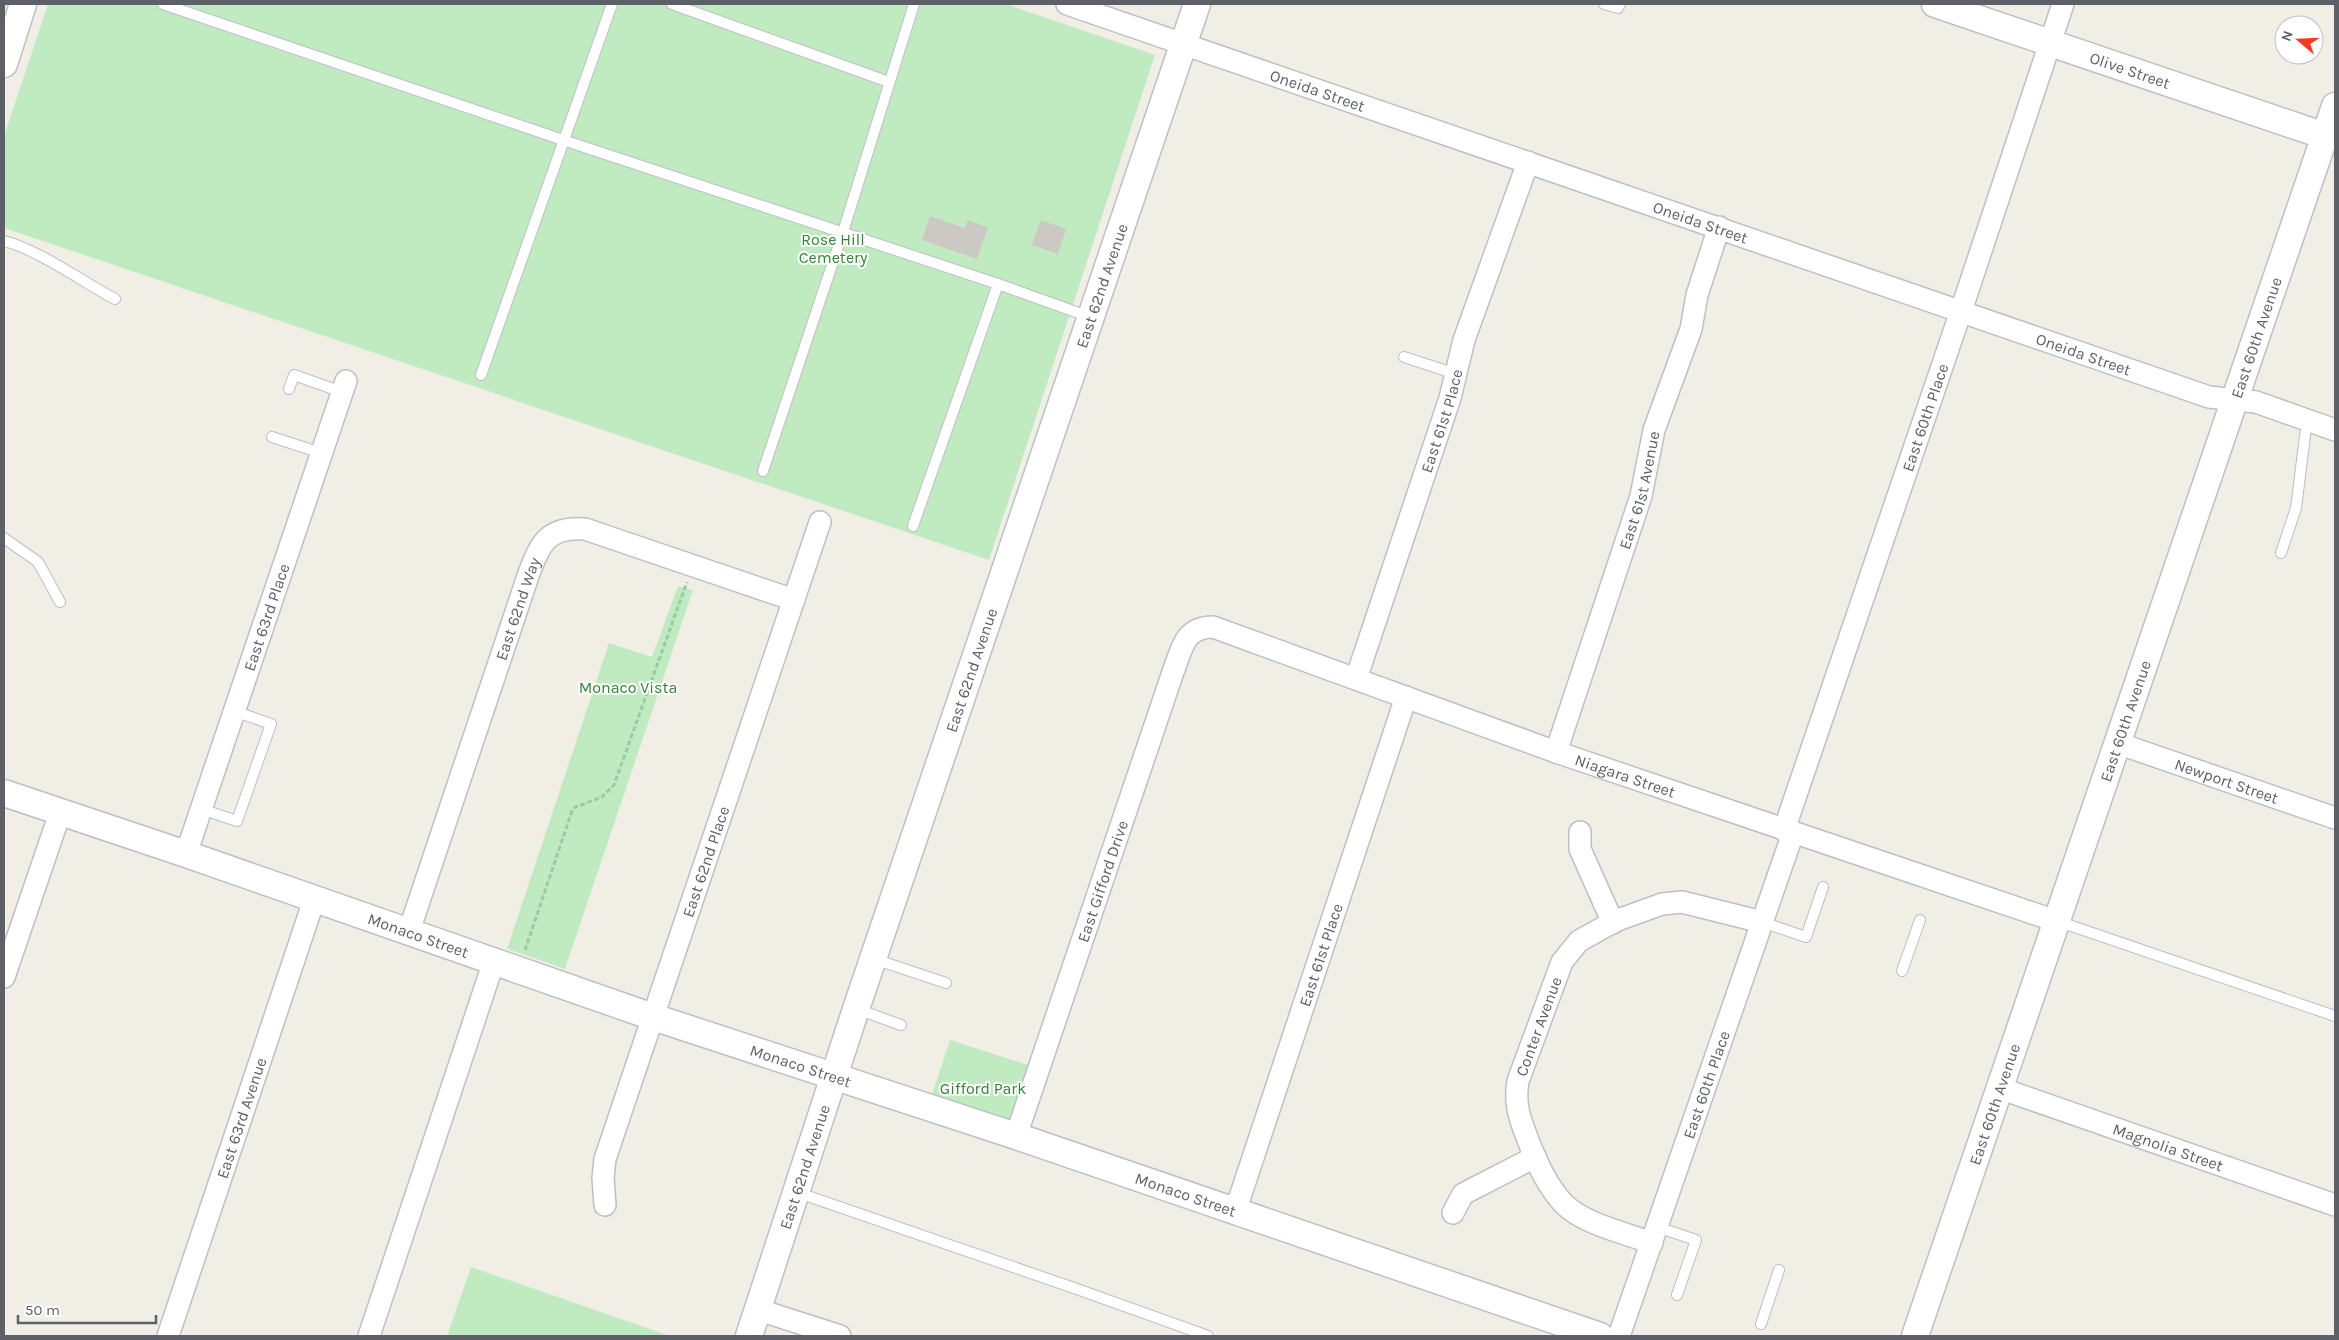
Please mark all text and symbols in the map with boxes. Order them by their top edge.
north arrow [2274,15,2324,65]
text: N [2278,28,2297,43]
street label: Olive Street [2087,48,2173,92]
street label: Oneida Street [1268,65,1368,115]
street label: Oneida Street [1651,197,1750,247]
street label: East 62nd Avenue [1072,221,1131,350]
park label: Rose Hill Cemetery [799,230,868,267]
street label: East 60th Avenue [2226,274,2285,401]
street label: Oneida Street [2034,329,2133,379]
street label: East 60th Place [1898,361,1952,474]
street label: East 61st Place [1416,367,1466,475]
street label: East 61st Avenue [1614,429,1663,552]
street label: East 62nd Way [491,554,544,663]
street label: East 63rd Place [239,561,293,673]
street label: East 62nd Avenue [941,605,1001,735]
street label: East 60th Avenue [2096,658,2155,784]
park label: Monaco Vista [579,678,677,697]
street label: Niagara Street [1573,750,1678,801]
street label: Newport Street [2172,754,2281,807]
street label: East 62nd Place [678,804,733,920]
street label: East Gifford Drive [1073,818,1132,945]
street label: East 61st Place [1294,901,1346,1009]
street label: Monaco Street [365,909,471,961]
street label: Conter Avenue [1511,974,1565,1079]
street label: East 60th Place [1679,1028,1733,1141]
street label: Monaco Street [748,1040,854,1091]
street label: East 60th Avenue [1965,1041,2024,1167]
street label: East 63rd Avenue [212,1055,270,1181]
park label: Gifford Park [940,1079,1026,1098]
street label: East 62nd Avenue [775,1102,834,1232]
street label: Magnolia Street [2110,1119,2226,1175]
street label: Monaco Street [1133,1168,1239,1220]
scale bar [18,1292,155,1324]
text: 50 m [25,1301,60,1319]

